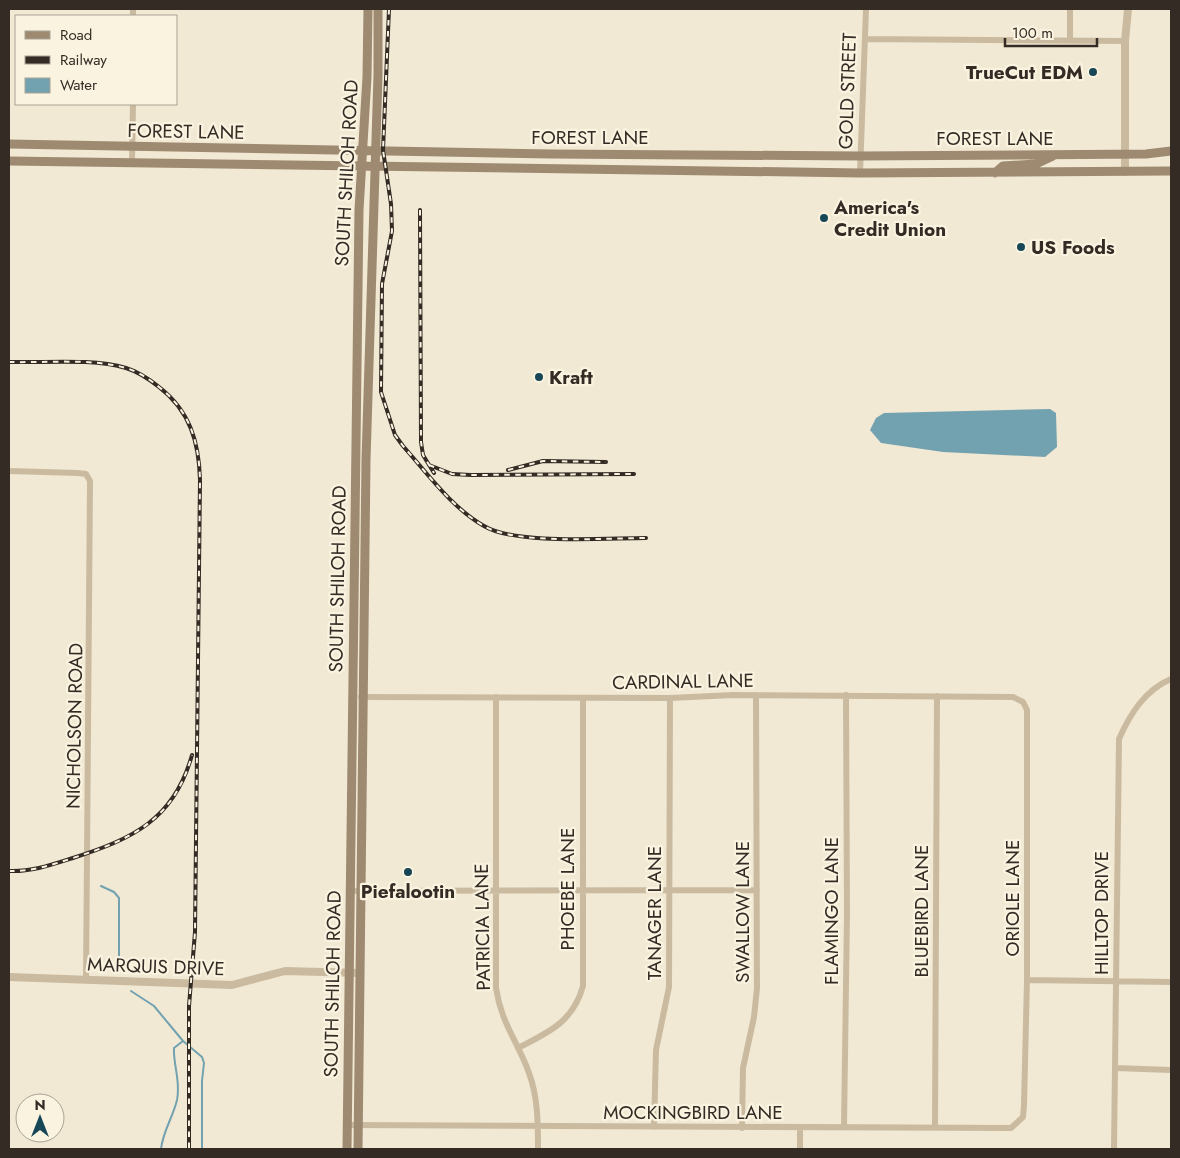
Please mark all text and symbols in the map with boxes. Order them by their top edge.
legend [15,15,178,105]
scale bar [1005,15,1098,47]
text: 100 m [1012,22,1053,44]
text: Road [60,24,92,46]
street label: GOLD STREET [832,32,863,150]
text: Railway [60,49,107,71]
place label: TrueCut EDM [966,59,1083,86]
marker: TrueCut EDM [1087,66,1099,78]
text: Water [60,74,98,96]
street label: SOUTH SHILOH ROAD [328,79,365,267]
street label: FOREST LANE [127,117,245,146]
street label: FOREST LANE [531,124,649,151]
street label: FOREST LANE [936,125,1054,152]
place label: America's Credit Union [833,194,946,243]
marker: America's Credit Union [818,212,830,224]
place label: US Foods [1031,234,1115,261]
marker: US Foods [1015,241,1027,253]
place label: Kraft [549,364,593,391]
marker: Kraft [533,371,545,383]
street label: SOUTH SHILOH ROAD [322,485,353,673]
street label: NICHOLSON ROAD [60,643,89,809]
street label: CARDINAL LANE [612,667,754,696]
street label: PHOEBE LANE [554,827,581,951]
street label: FLAMINGO LANE [818,837,845,985]
street label: ORIOLE LANE [999,840,1026,956]
street label: SWALLOW LANE [729,841,756,983]
street label: BLUEBIRD LANE [908,845,935,977]
street label: TANAGER LANE [641,846,668,980]
street label: HILLTOP DRIVE [1088,851,1115,975]
street label: PATRICIA LANE [468,863,497,991]
marker: Piefalootin [402,866,414,878]
place label: Piefalootin [361,878,455,905]
street label: SOUTH SHILOH ROAD [317,890,348,1078]
street label: MARQUIS DRIVE [87,951,225,982]
north arrow [15,1093,65,1143]
text: N [34,1095,46,1115]
street label: MOCKINGBIRD LANE [603,1099,783,1126]

